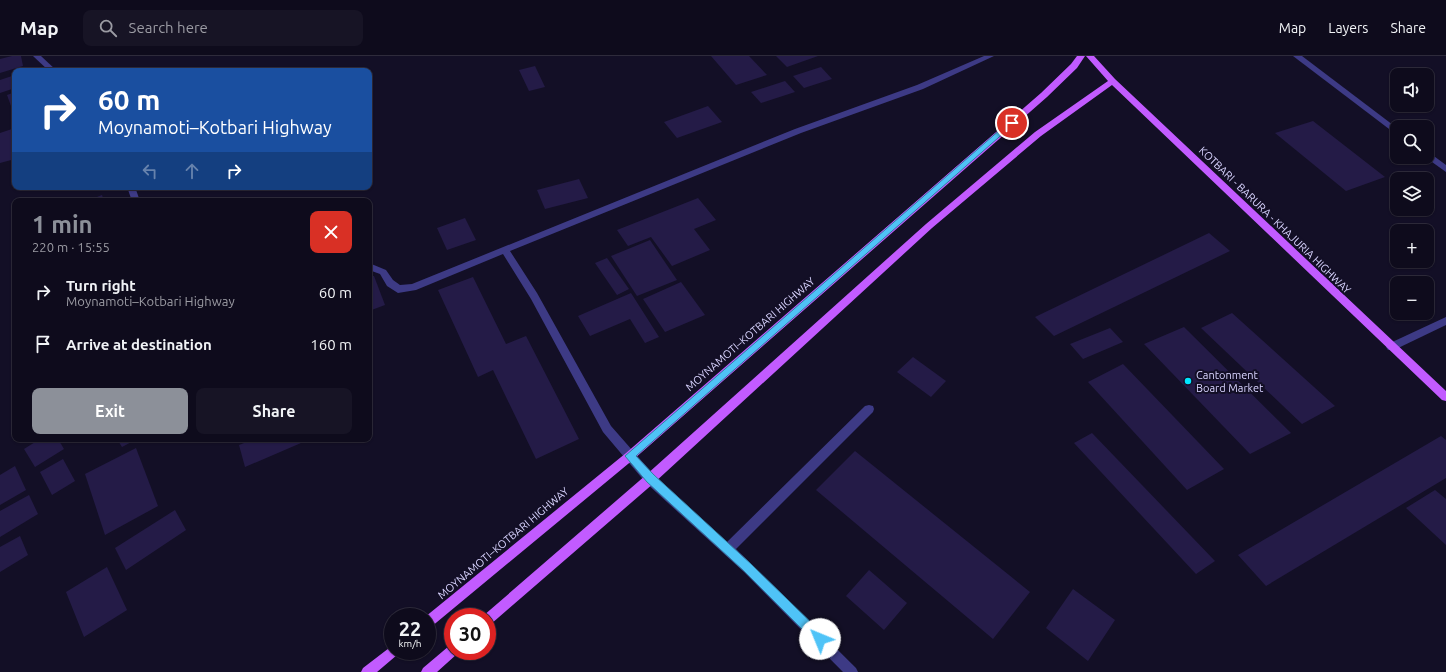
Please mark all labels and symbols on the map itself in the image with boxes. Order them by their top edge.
pin [995,106,1029,140]
street label: KOTBARI - BARURA - KHAJURIA HIGHWAY [1197,144,1354,296]
street label: MOYNAMOTI–KOTBARI HIGHWAY [683,274,817,393]
place label: Cantonment Board Market [1196,369,1264,394]
marker: Cantonment Board Market [1183,376,1193,386]
street label: MOYNAMOTI–KOTBARI HIGHWAY [435,484,571,601]
speed limit sign: 30 [444,608,496,660]
position arrow [799,618,841,660]

